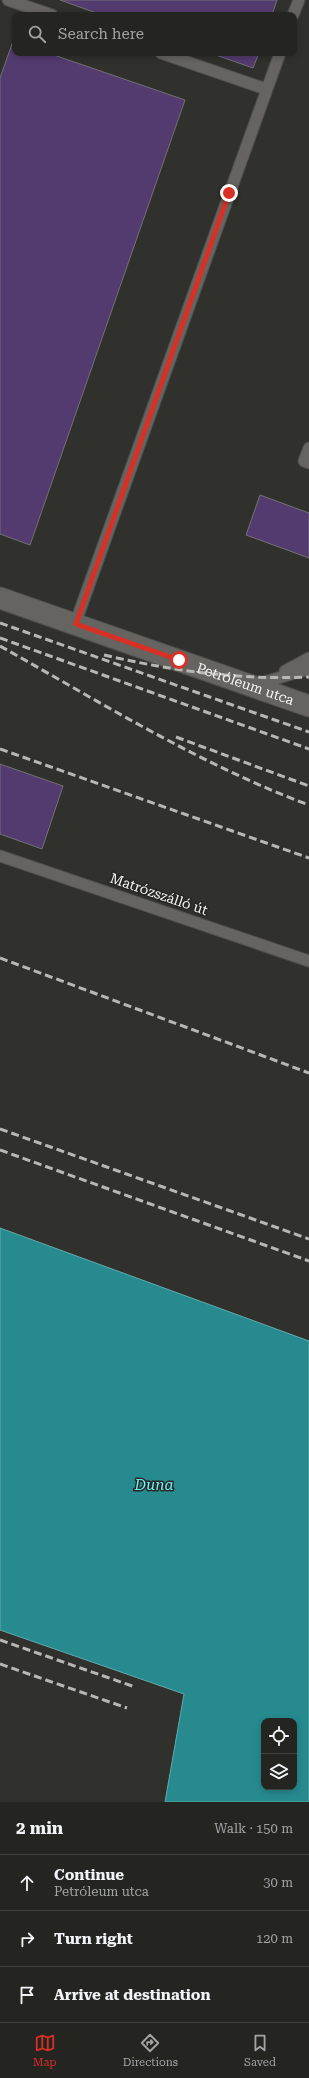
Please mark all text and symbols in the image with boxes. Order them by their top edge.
search box [12,12,297,56]
icon: search [26,23,48,45]
text: Search here [58,25,144,43]
route end [220,184,238,202]
route start [170,651,188,669]
street label: Petróleum utca [195,659,297,708]
street label: Matrózszálló út [108,870,210,918]
water label: Duna [133,1476,174,1494]
map controls [261,1718,297,1790]
button: locate [261,1718,297,1754]
button: layers [261,1754,297,1790]
text: 2 min [16,1818,63,1838]
text: Walk · 150 m [214,1821,293,1836]
text: Continue [54,1866,124,1884]
icon: ahead [16,1872,38,1894]
text: 30 m [263,1875,293,1890]
text: Petróleum utca [54,1884,149,1899]
icon: right [16,1928,38,1950]
text: Turn right [54,1930,133,1948]
text: 120 m [256,1931,293,1946]
icon: arrive [16,1984,38,2006]
text: Arrive at destination [54,1986,210,2004]
tab: Map [33,2032,57,2069]
tab: Directions [123,2032,178,2069]
tab: Saved [244,2032,276,2069]

